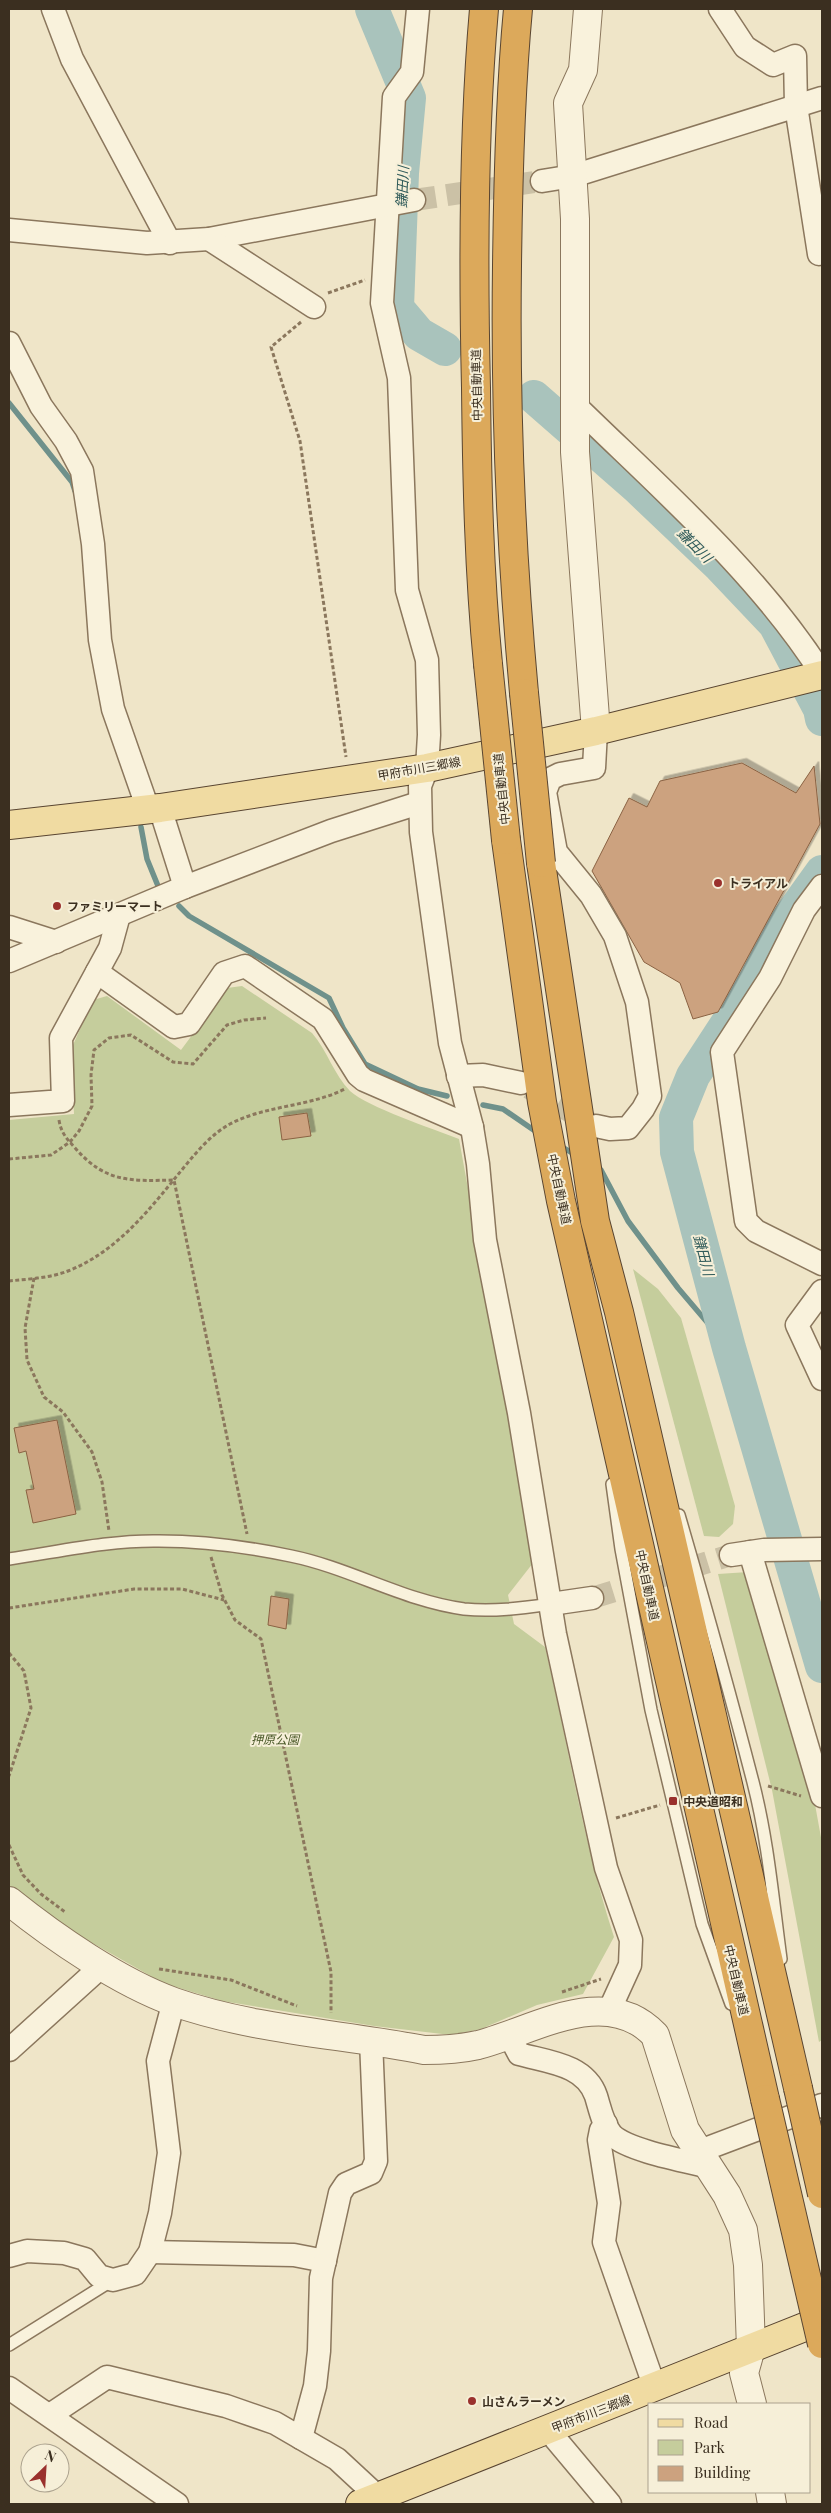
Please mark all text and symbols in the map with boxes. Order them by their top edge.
water label: 鎌田川 [391,164,413,208]
street label: 中央自動車道 [467,349,485,421]
water label: 鎌田川 [673,523,718,568]
street label: 中央自動車道 [489,752,513,826]
street label: 甲府市川三郷線 [376,753,462,783]
place label: トライアル [728,875,788,891]
marker: トライアル [712,877,724,889]
place label: ファミリーマート [67,898,163,914]
marker: ファミリーマート [51,900,63,912]
street label: 中央自動車道 [545,1152,575,1226]
water label: 鎌田川 [689,1232,719,1280]
street label: 中央自動車道 [633,1548,663,1622]
park label: 押原公園 [251,1731,301,1747]
place label: 中央道昭和 [683,1793,743,1809]
marker: 中央道昭和 [667,1795,679,1807]
street label: 中央自動車道 [721,1943,753,2017]
street label: 甲府市川三郷線 [549,2390,633,2436]
place label: 山さんラーメン [482,2393,566,2409]
marker: 山さんラーメン [466,2395,478,2407]
legend [648,2403,811,2493]
text: Road [694,2412,728,2432]
text: Park [694,2437,726,2457]
north arrow [20,2443,70,2493]
text: N [42,2445,59,2467]
text: Building [694,2462,751,2482]

